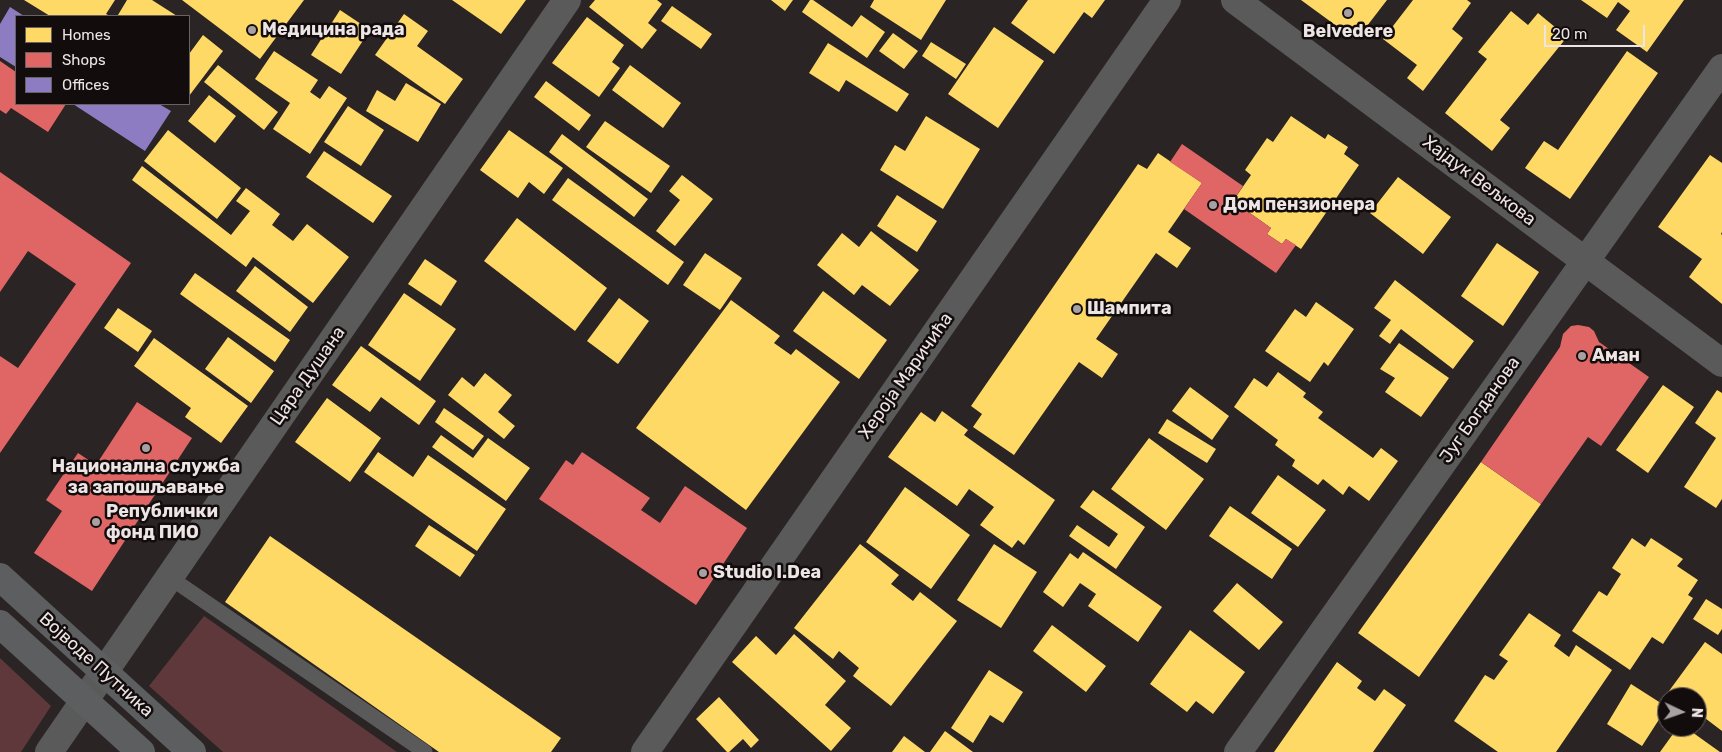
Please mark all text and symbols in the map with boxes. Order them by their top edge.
marker: Belvedere [1342,7,1354,19]
legend [15,15,190,105]
scale bar [1547,15,1648,47]
place label: Медицина рада [262,19,405,41]
place label: Belvedere [1303,21,1393,43]
marker: Медицина рада [246,24,258,36]
text: 20 m [1552,25,1587,43]
text: Homes [62,26,111,44]
text: Shops [62,51,106,69]
text: Offices [62,76,109,94]
street label: Хајдук Вељкова [1418,131,1540,231]
place label: Дом пензионера [1223,194,1375,216]
marker: Дом пензионера [1207,199,1219,211]
place label: Шампита [1087,298,1172,320]
marker: Шампита [1071,303,1083,315]
street label: Хероја Маричића [854,309,958,443]
street label: Цара Душана [266,322,350,430]
place label: Аман [1592,345,1640,367]
marker: Аман [1576,350,1588,362]
street label: Југ Богданова [1435,353,1525,467]
marker: Национална служба за запошљавање [140,442,152,454]
place label: Национална служба за запошљавање [52,456,240,498]
place label: Републички фонд ПИО [106,501,218,544]
marker: Републички фонд ПИО [90,516,102,528]
place label: Studio I.Dea [713,562,821,584]
marker: Studio I.Dea [697,567,709,579]
street label: Војводе Путника [34,608,158,722]
north arrow [1657,687,1707,737]
text: N [1688,707,1705,718]

